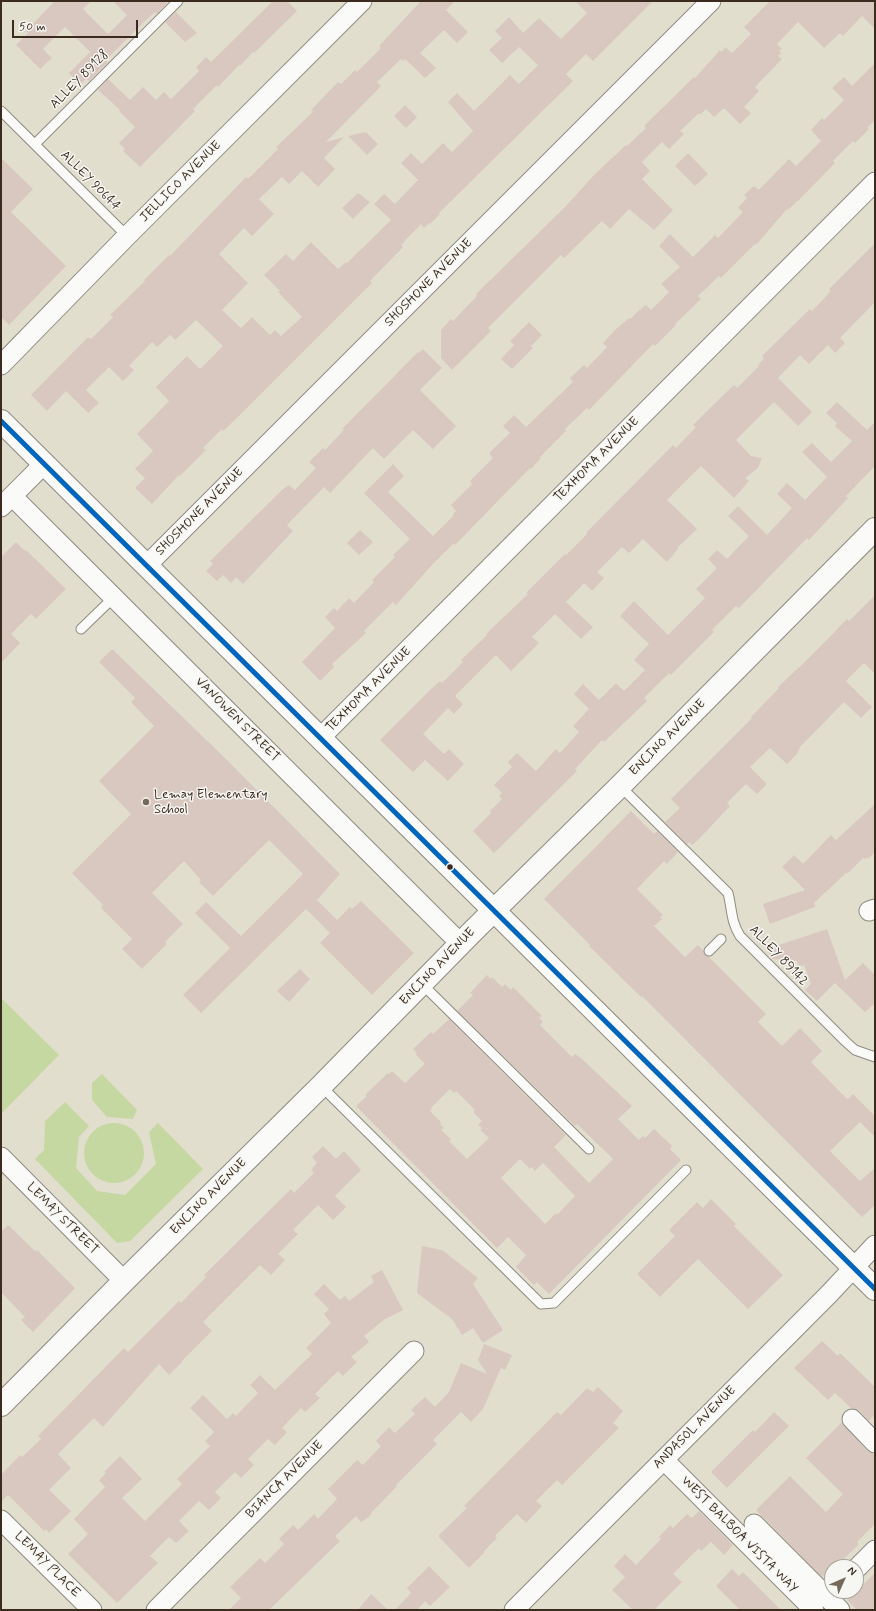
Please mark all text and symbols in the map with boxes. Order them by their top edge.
scale bar [14,12,140,38]
text: 50 m [19,19,46,35]
street label: ALLEY 89128 [47,47,113,113]
street label: JELLICO AVENUE [137,138,225,226]
street label: ALLEY 90644 [57,148,123,214]
street label: SHOSHONE AVENUE [382,236,476,330]
street label: TEXHOMA AVENUE [551,414,643,506]
street label: SHOSHONE AVENUE [153,465,247,559]
street label: TEXHOMA AVENUE [323,644,415,736]
street label: VANOWEN STREET [191,674,283,766]
street label: ENCINO AVENUE [626,696,710,780]
place label: Lemay Elementary School [154,787,268,818]
marker: Lemay Elementary School [141,797,151,807]
unlabelled marker [445,862,455,872]
street label: ALLEY 89142 [745,923,811,989]
street label: ENCINO AVENUE [397,925,479,1009]
street label: ENCINO AVENUE [167,1155,251,1239]
street label: LEMAY STREET [23,1180,101,1258]
street label: ANDASOL AVENUE [650,1383,740,1473]
street label: BIANCA AVENUE [243,1438,327,1522]
street label: WEST BALBOA VISTA WAY [677,1473,801,1597]
street label: LEMAY PLACE [11,1529,83,1601]
north arrow [824,1559,864,1599]
text: N [844,1564,859,1579]

